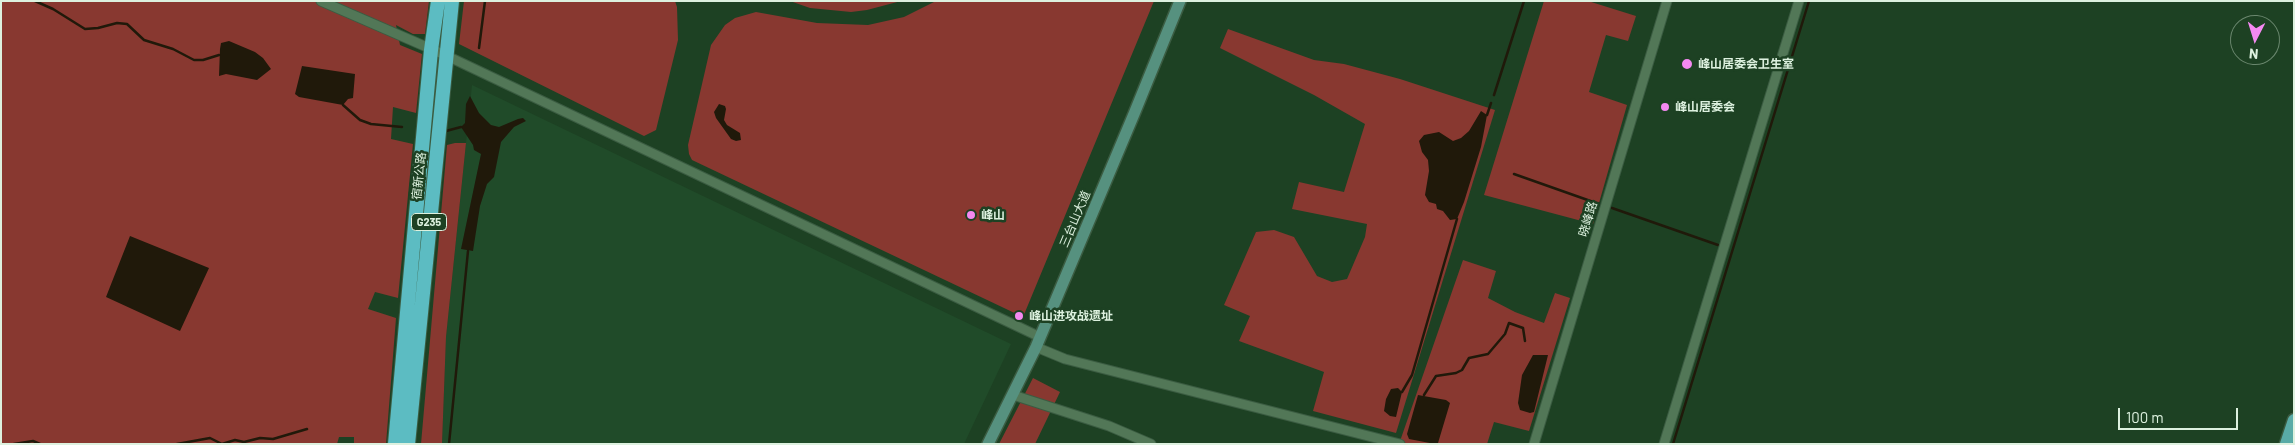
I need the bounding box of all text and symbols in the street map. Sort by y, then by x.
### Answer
north arrow [2230,15,2280,65]
text: N [2248,46,2259,63]
marker: 峰山居委会卫生室 [1680,57,1694,71]
place label: 峰山居委会卫生室 [1698,57,1794,71]
place label: 峰山居委会 [1675,100,1735,114]
marker: 峰山居委会 [1659,101,1671,113]
street label: 宿新公路 [409,151,429,201]
street label: 三台山大道 [1057,189,1093,249]
street label: 晓峰路 [1576,200,1600,238]
place label: 峰山 [981,208,1005,222]
marker: 峰山 [965,209,977,221]
road number: G235 [412,213,446,230]
place label: 峰山进攻战遗址 [1029,309,1113,323]
marker: 峰山进攻战遗址 [1013,310,1025,322]
scale bar [2120,398,2240,430]
text: 100 m [2126,408,2164,426]

